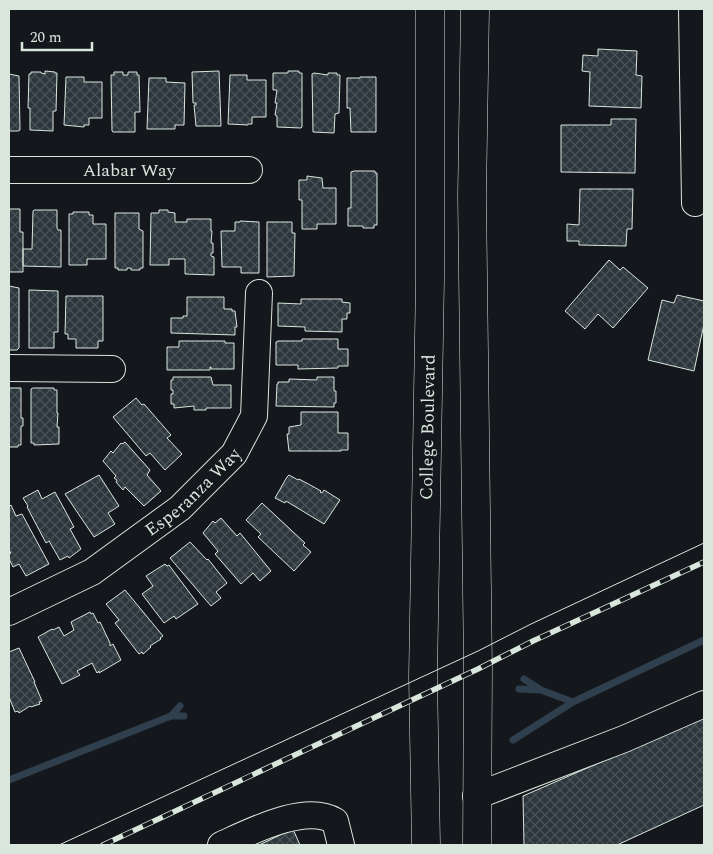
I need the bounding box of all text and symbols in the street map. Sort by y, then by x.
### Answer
scale bar [22,20,92,52]
text: 20 m [30,26,62,49]
street label: Alabar Way [83,157,177,184]
street label: College Boulevard [413,354,442,500]
street label: Esperanza Way [139,442,249,543]

